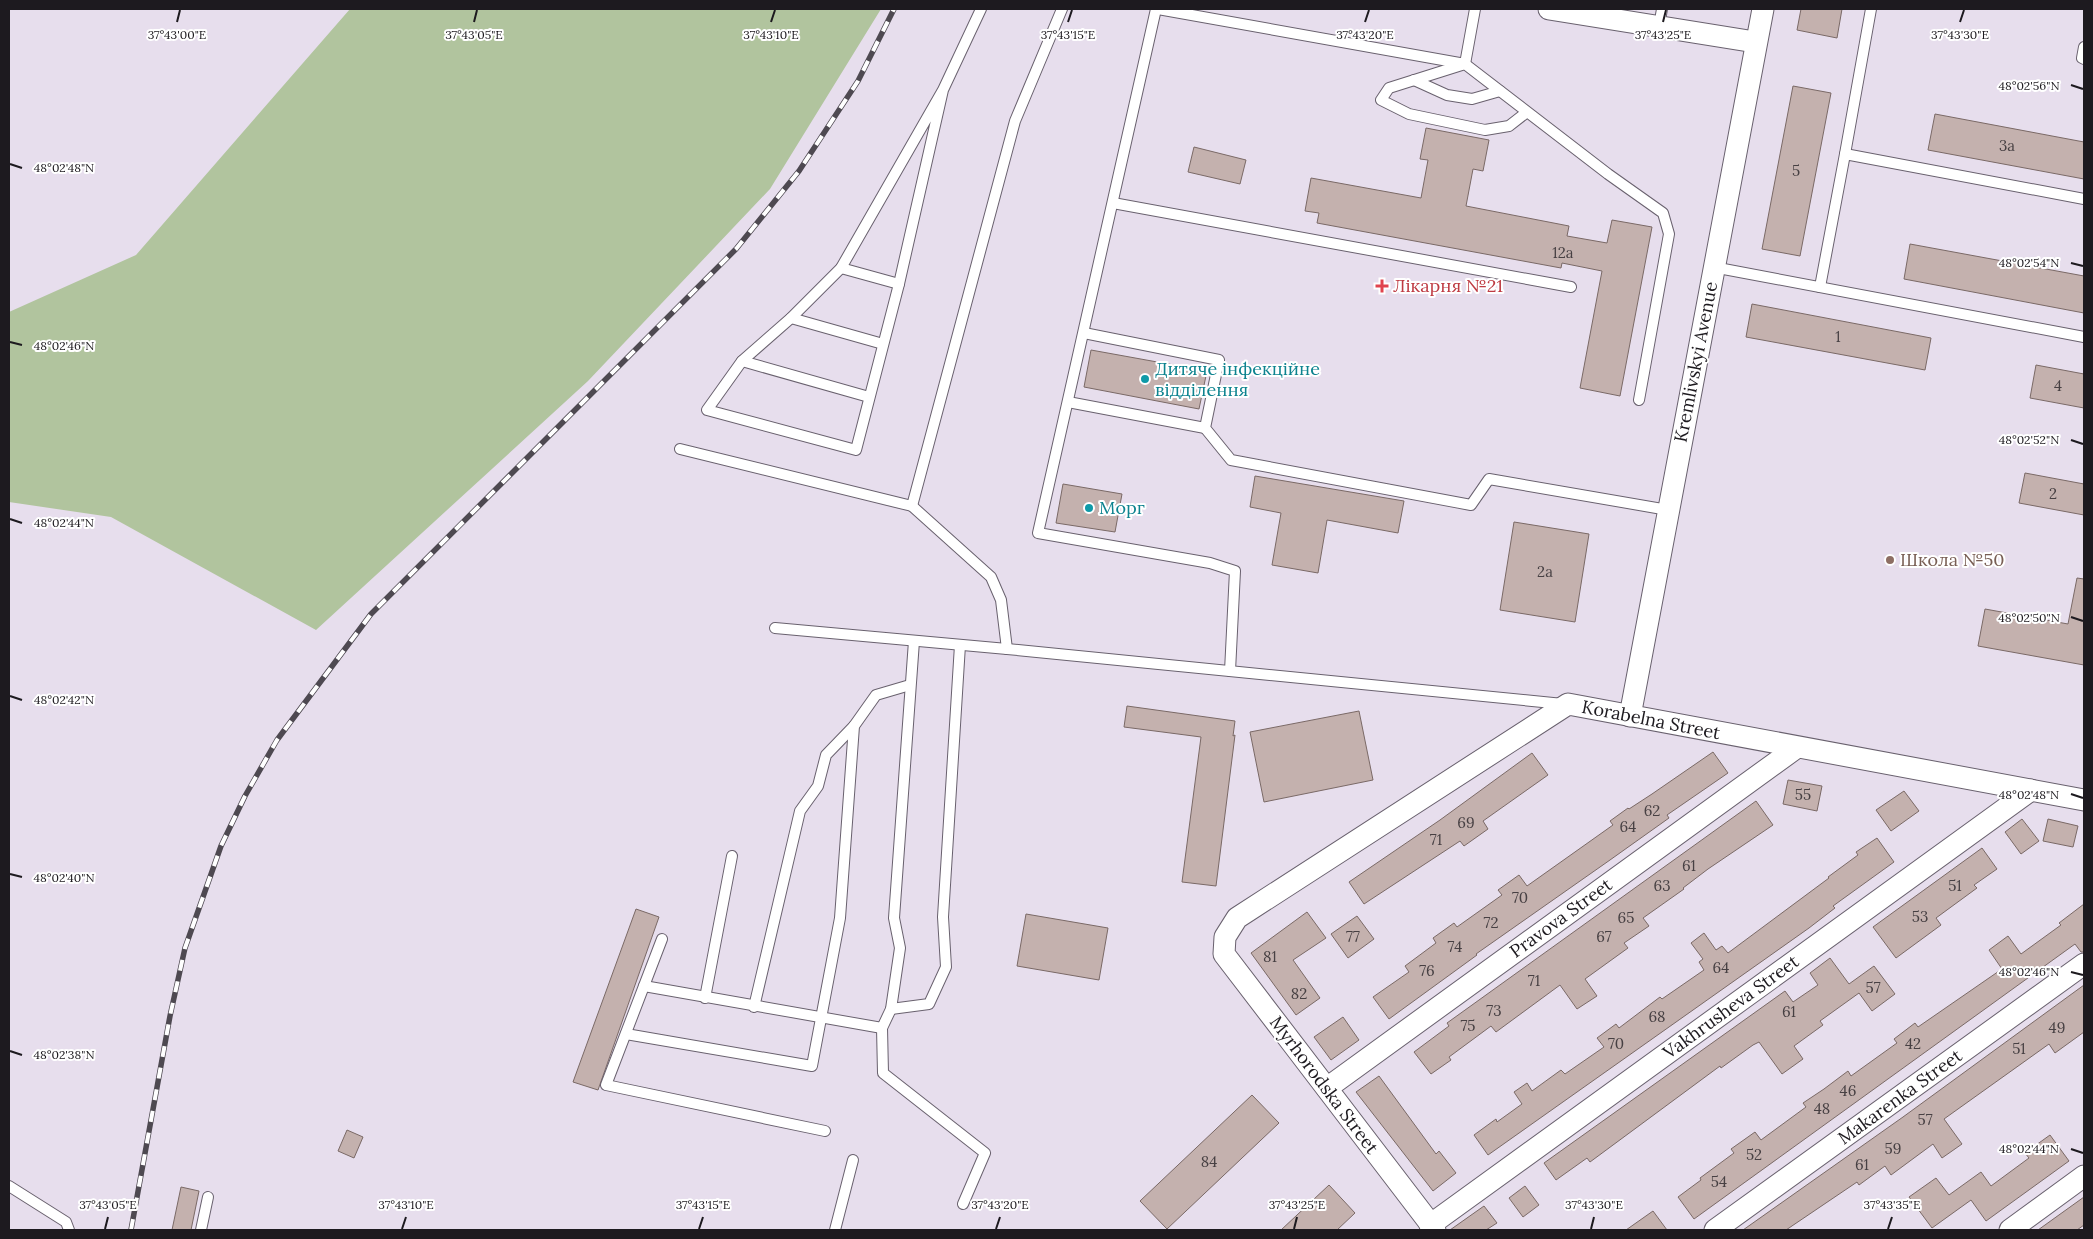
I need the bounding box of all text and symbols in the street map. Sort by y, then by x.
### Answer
text: 37°43'00"E [148,27,206,42]
text: 37°43'05"E [445,27,503,42]
text: 37°43'10"E [743,27,799,42]
text: 37°43'15"E [1041,27,1095,42]
text: 37°43'20"E [1336,27,1394,42]
text: 37°43'25"E [1635,27,1691,42]
text: 37°43'30"E [1931,27,1989,42]
text: 48°02'56"N [1998,78,2060,93]
house number: 3а [1999,136,2015,155]
text: 48°02'48"N [34,160,94,175]
house number: 5 [1792,161,1800,180]
house number: 12а [1552,243,1574,262]
text: 48°02'54"N [1999,255,2059,270]
place label: Лікарня №21 [1393,274,1503,297]
marker: Лікарня №21 [1375,279,1389,293]
street label: Kremlivskyi Avenue [1669,279,1722,444]
house number: 1 [1835,327,1841,346]
text: 48°02'46"N [34,338,94,353]
place label: Дитяче інфекційне відділення [1155,357,1320,401]
marker: Дитяче інфекційне відділення [1139,373,1151,385]
house number: 4 [2054,376,2062,395]
text: 48°02'52"N [1999,432,2059,447]
house number: 2 [2049,484,2057,503]
place label: Морг [1099,496,1145,519]
marker: Морг [1083,502,1095,514]
text: 48°02'44"N [34,515,94,530]
place label: Школа №50 [1900,548,2005,571]
marker: Школа №50 [1884,554,1896,566]
house number: 2а [1537,562,1553,581]
text: 48°02'50"N [1998,610,2060,625]
text: 48°02'42"N [34,692,94,707]
street label: Korabelna Street [1580,695,1722,744]
house number: 55 [1795,785,1811,804]
text: 48°02'48"N [1999,787,2059,802]
house number: 62 [1644,801,1660,820]
house number: 69 [1457,813,1475,832]
house number: 64 [1620,817,1636,836]
house number: 71 [1430,830,1442,849]
house number: 61 [1682,856,1696,875]
text: 48°02'40"N [33,870,95,885]
street label: Pravova Street [1505,873,1616,962]
house number: 63 [1653,876,1671,895]
house number: 51 [1948,876,1962,895]
house number: 70 [1512,888,1528,907]
house number: 53 [1912,907,1928,926]
house number: 65 [1618,908,1634,927]
house number: 72 [1484,913,1498,932]
house number: 77 [1346,927,1360,946]
house number: 67 [1596,927,1612,946]
house number: 74 [1448,937,1462,956]
house number: 81 [1263,947,1277,966]
street label: Vakhrusheva Street [1657,950,1803,1064]
house number: 64 [1713,958,1729,977]
house number: 76 [1419,961,1435,980]
text: 48°02'46"N [1999,964,2059,979]
house number: 71 [1528,971,1540,990]
house number: 57 [1865,978,1881,997]
house number: 82 [1291,984,1307,1003]
house number: 73 [1486,1001,1502,1020]
house number: 61 [1782,1002,1796,1021]
house number: 68 [1648,1007,1666,1026]
street label: Myrhorodska Street [1265,1011,1384,1158]
house number: 75 [1460,1016,1476,1035]
house number: 49 [2049,1018,2065,1037]
house number: 70 [1608,1034,1624,1053]
house number: 42 [1905,1034,1921,1053]
house number: 51 [2012,1039,2026,1058]
street label: Makarenka Street [1833,1044,1966,1149]
text: 48°02'38"N [33,1047,95,1062]
house number: 46 [1840,1081,1856,1100]
house number: 48 [1814,1099,1830,1118]
house number: 57 [1917,1110,1933,1129]
house number: 59 [1885,1139,1901,1158]
text: 48°02'44"N [1999,1141,2059,1156]
house number: 52 [1746,1145,1762,1164]
house number: 84 [1201,1152,1217,1171]
house number: 61 [1855,1155,1869,1174]
house number: 54 [1711,1172,1727,1191]
text: 37°43'05"E [79,1197,137,1212]
text: 37°43'10"E [378,1197,434,1212]
text: 37°43'15"E [676,1197,730,1212]
text: 37°43'20"E [971,1197,1029,1212]
text: 37°43'25"E [1269,1197,1325,1212]
text: 37°43'30"E [1565,1197,1623,1212]
text: 37°43'35"E [1864,1197,1920,1212]

